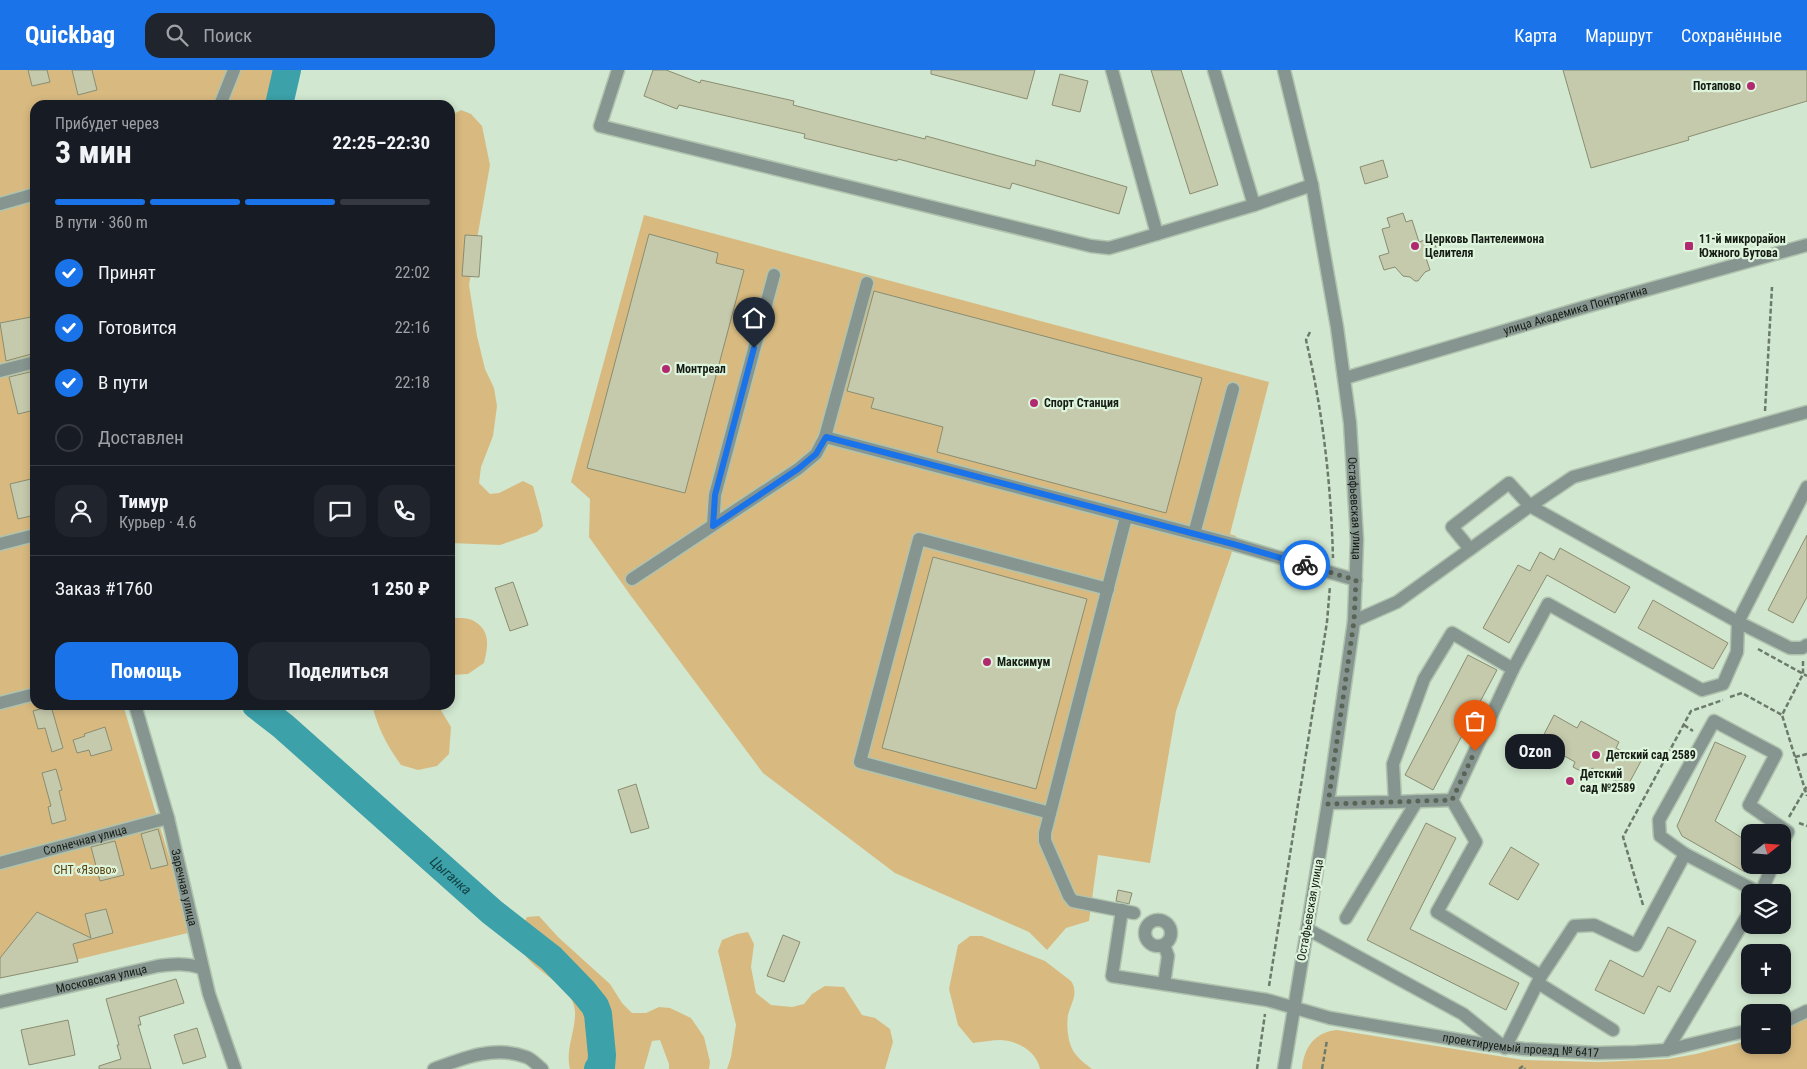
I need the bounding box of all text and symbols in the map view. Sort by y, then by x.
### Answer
search box [145,13,495,58]
text: Quickbag [25,21,115,49]
icon: search [163,21,191,49]
text: Поиск [203,24,252,47]
text: Карта [1514,25,1557,46]
text: Маршрут [1585,25,1653,46]
text: Сохранённые [1681,25,1782,46]
place label: Потапово [1693,79,1741,93]
marker: Потапово [1745,80,1757,92]
text: Прибудет через [55,114,159,133]
text: 22:25–22:30 [332,131,430,154]
text: 3 мин [55,133,132,171]
text: В пути · 360 m [55,213,148,232]
place label: Церковь Пантелеимона Целителя [1425,232,1544,260]
place label: 11-й микрорайон Южного Бутова [1699,232,1786,260]
marker: Церковь Пантелеимона Целителя [1409,240,1421,252]
marker: 11-й микрорайон Южного Бутова [1683,240,1695,252]
icon: check [55,259,83,287]
text: Принят [98,261,156,284]
text: 22:02 [395,263,430,282]
street label: улица Академика Понтрягина [1502,283,1649,338]
pin [733,297,775,348]
icon: home [740,304,768,332]
icon: check [55,314,83,342]
text: Готовится [98,316,177,339]
text: 22:16 [395,318,430,337]
place label: Монтреал [676,362,726,376]
marker: Монтреал [660,363,672,375]
icon: check [55,369,83,397]
text: В пути [98,371,148,394]
text: 22:18 [395,373,430,392]
place label: Спорт Станция [1044,396,1119,410]
marker: Спорт Станция [1028,397,1040,409]
text: Доставлен [98,426,184,449]
street label: Остафьевская улица [1345,457,1364,560]
button: person [55,485,107,537]
button: chat [314,485,366,537]
button: phone [378,485,430,537]
text: Тимур [119,490,168,513]
text: Курьер · 4.6 [119,513,197,532]
courier [1280,540,1330,590]
icon: bike [1291,551,1319,579]
text: Заказ #1760 [55,577,153,600]
text: 1 250 ₽ [371,577,430,600]
button: Помощь [55,642,238,700]
button: Поделиться [248,642,430,700]
place label: Максимум [997,655,1051,669]
marker: Максимум [981,656,993,668]
pin [1454,700,1496,751]
icon: bag [1461,707,1489,735]
callout: Ozon [1505,734,1565,768]
text: Ozon [1519,742,1551,761]
place label: Детский сад 2589 [1606,748,1696,762]
marker: Детский сад 2589 [1590,749,1602,761]
place label: Детский сад №2589 [1580,767,1635,795]
marker: Детский сад №2589 [1564,775,1576,787]
street label: Солнечная улица [42,822,129,858]
north arrow [1741,824,1791,874]
map controls [1741,824,1791,1054]
street label: Заречная улица [168,847,200,928]
water label: Цыганка [427,853,475,898]
street label: Остафьевская улица [1294,858,1326,962]
park label: СНТ «Язово» [53,863,117,877]
button: layers [1741,884,1791,934]
button: + [1741,944,1791,994]
street label: Московская улица [54,962,149,996]
button: − [1741,1004,1791,1054]
street label: проектируемый проезд № 6417 [1441,1030,1599,1060]

